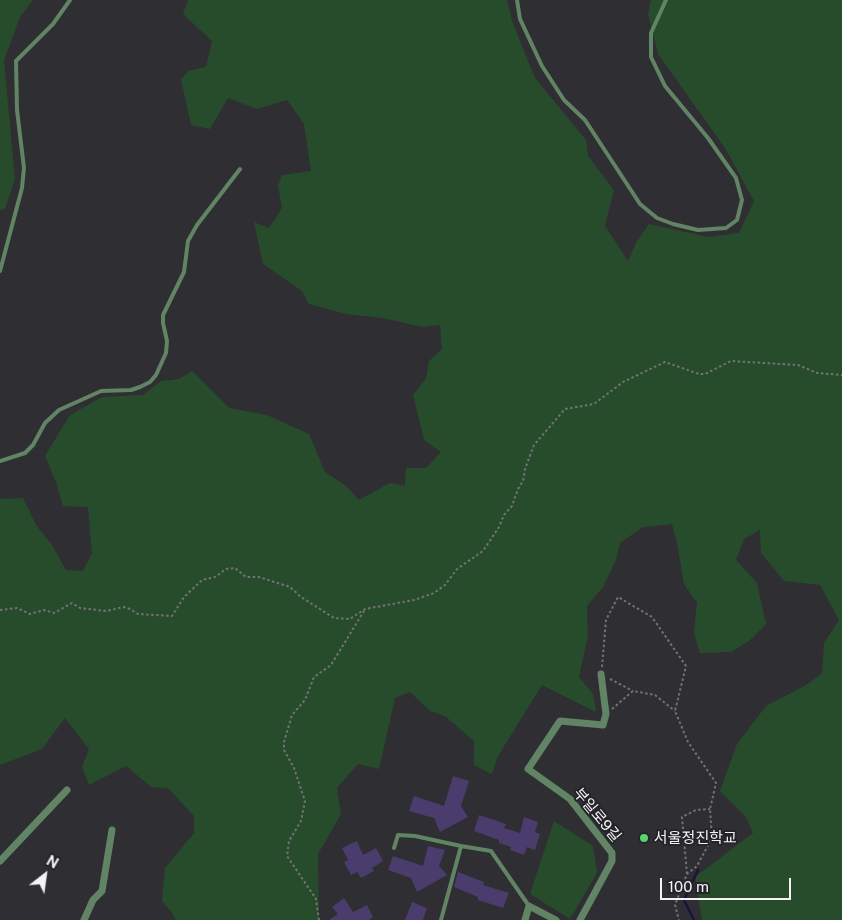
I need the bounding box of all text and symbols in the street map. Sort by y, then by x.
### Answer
street label: 부일로9길 [569,784,625,846]
place label: 서울정진학교 [654,829,737,847]
marker: 서울정진학교 [638,832,650,844]
north arrow [20,850,70,900]
text: N [44,852,61,872]
scale bar [662,868,793,900]
text: 100 m [668,878,709,895]

